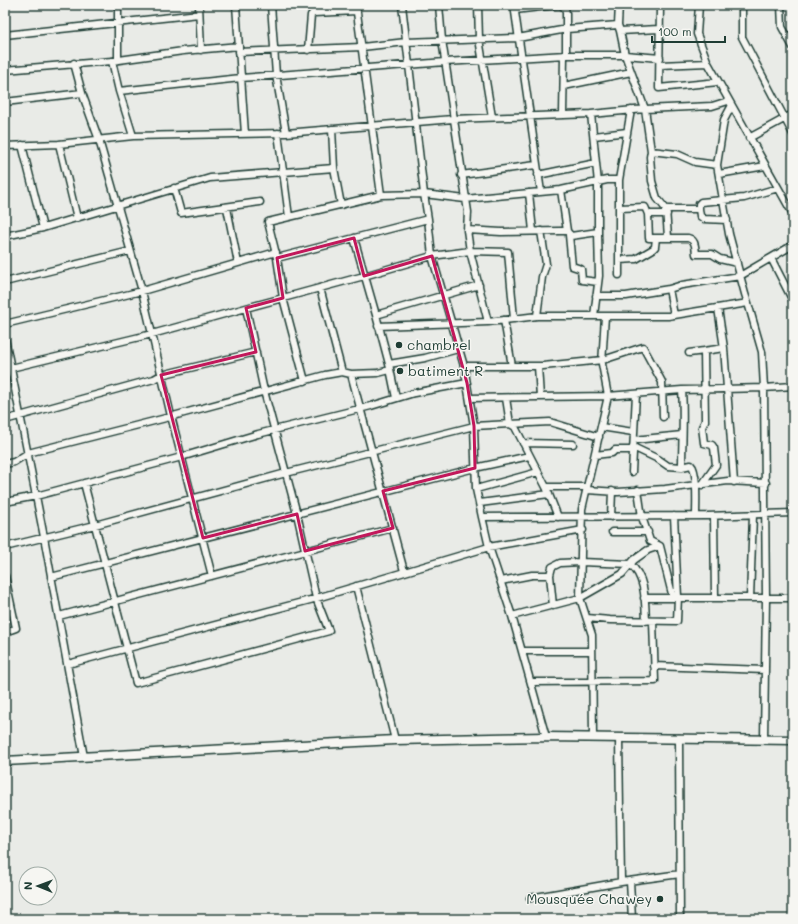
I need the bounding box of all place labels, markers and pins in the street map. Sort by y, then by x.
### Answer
place label: chambrel [407,335,471,354]
marker: chambrel [394,340,404,350]
place label: batiment R [408,361,483,380]
marker: batiment R [395,366,405,376]
place label: Mousquée Chawey [526,889,652,908]
marker: Mousquée Chawey [655,894,665,904]

